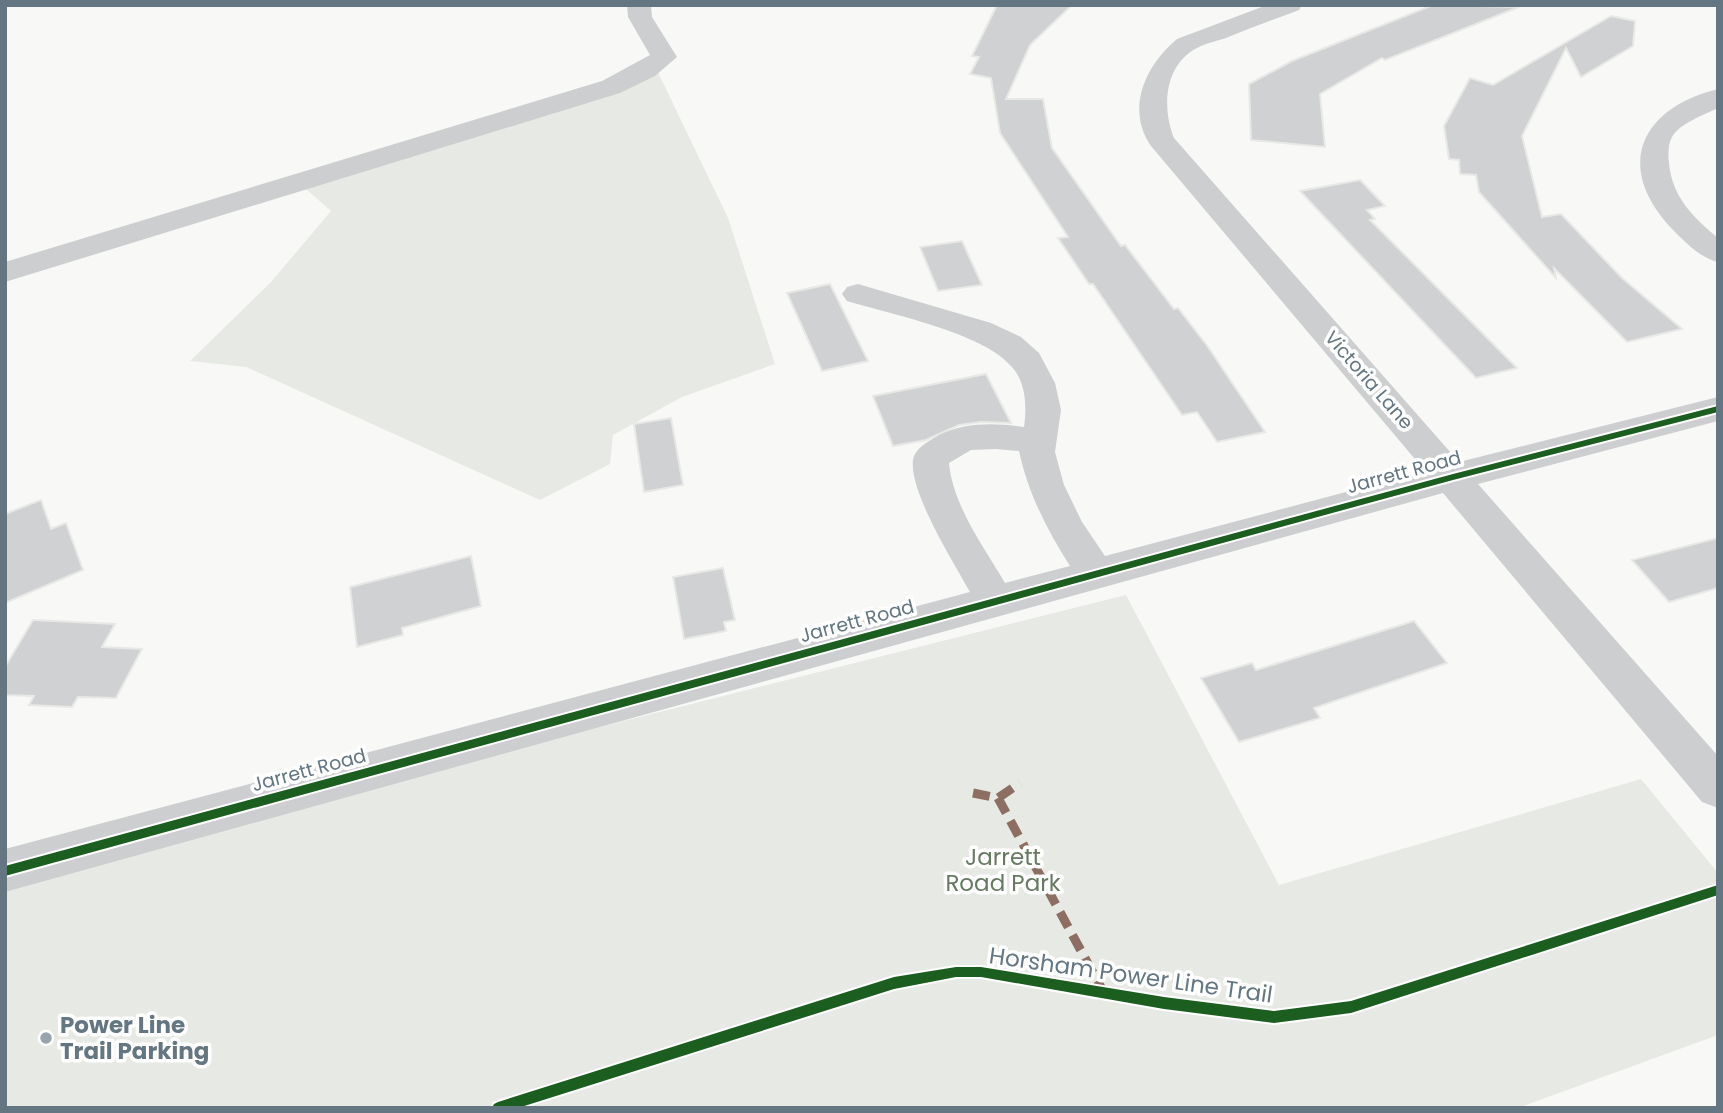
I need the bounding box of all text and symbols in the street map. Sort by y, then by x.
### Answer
street label: Victoria Lane [1319,325,1419,435]
street label: Jarrett Road [1344,444,1464,500]
street label: Jarrett Road [797,593,917,649]
street label: Jarrett Road [249,742,369,798]
park label: Jarrett Road Park [945,841,1061,899]
street label: Horsham Power Line Trail [987,939,1275,1011]
place label: Power Line Trail Parking [60,1009,209,1067]
marker: Power Line Trail Parking [38,1030,54,1046]

